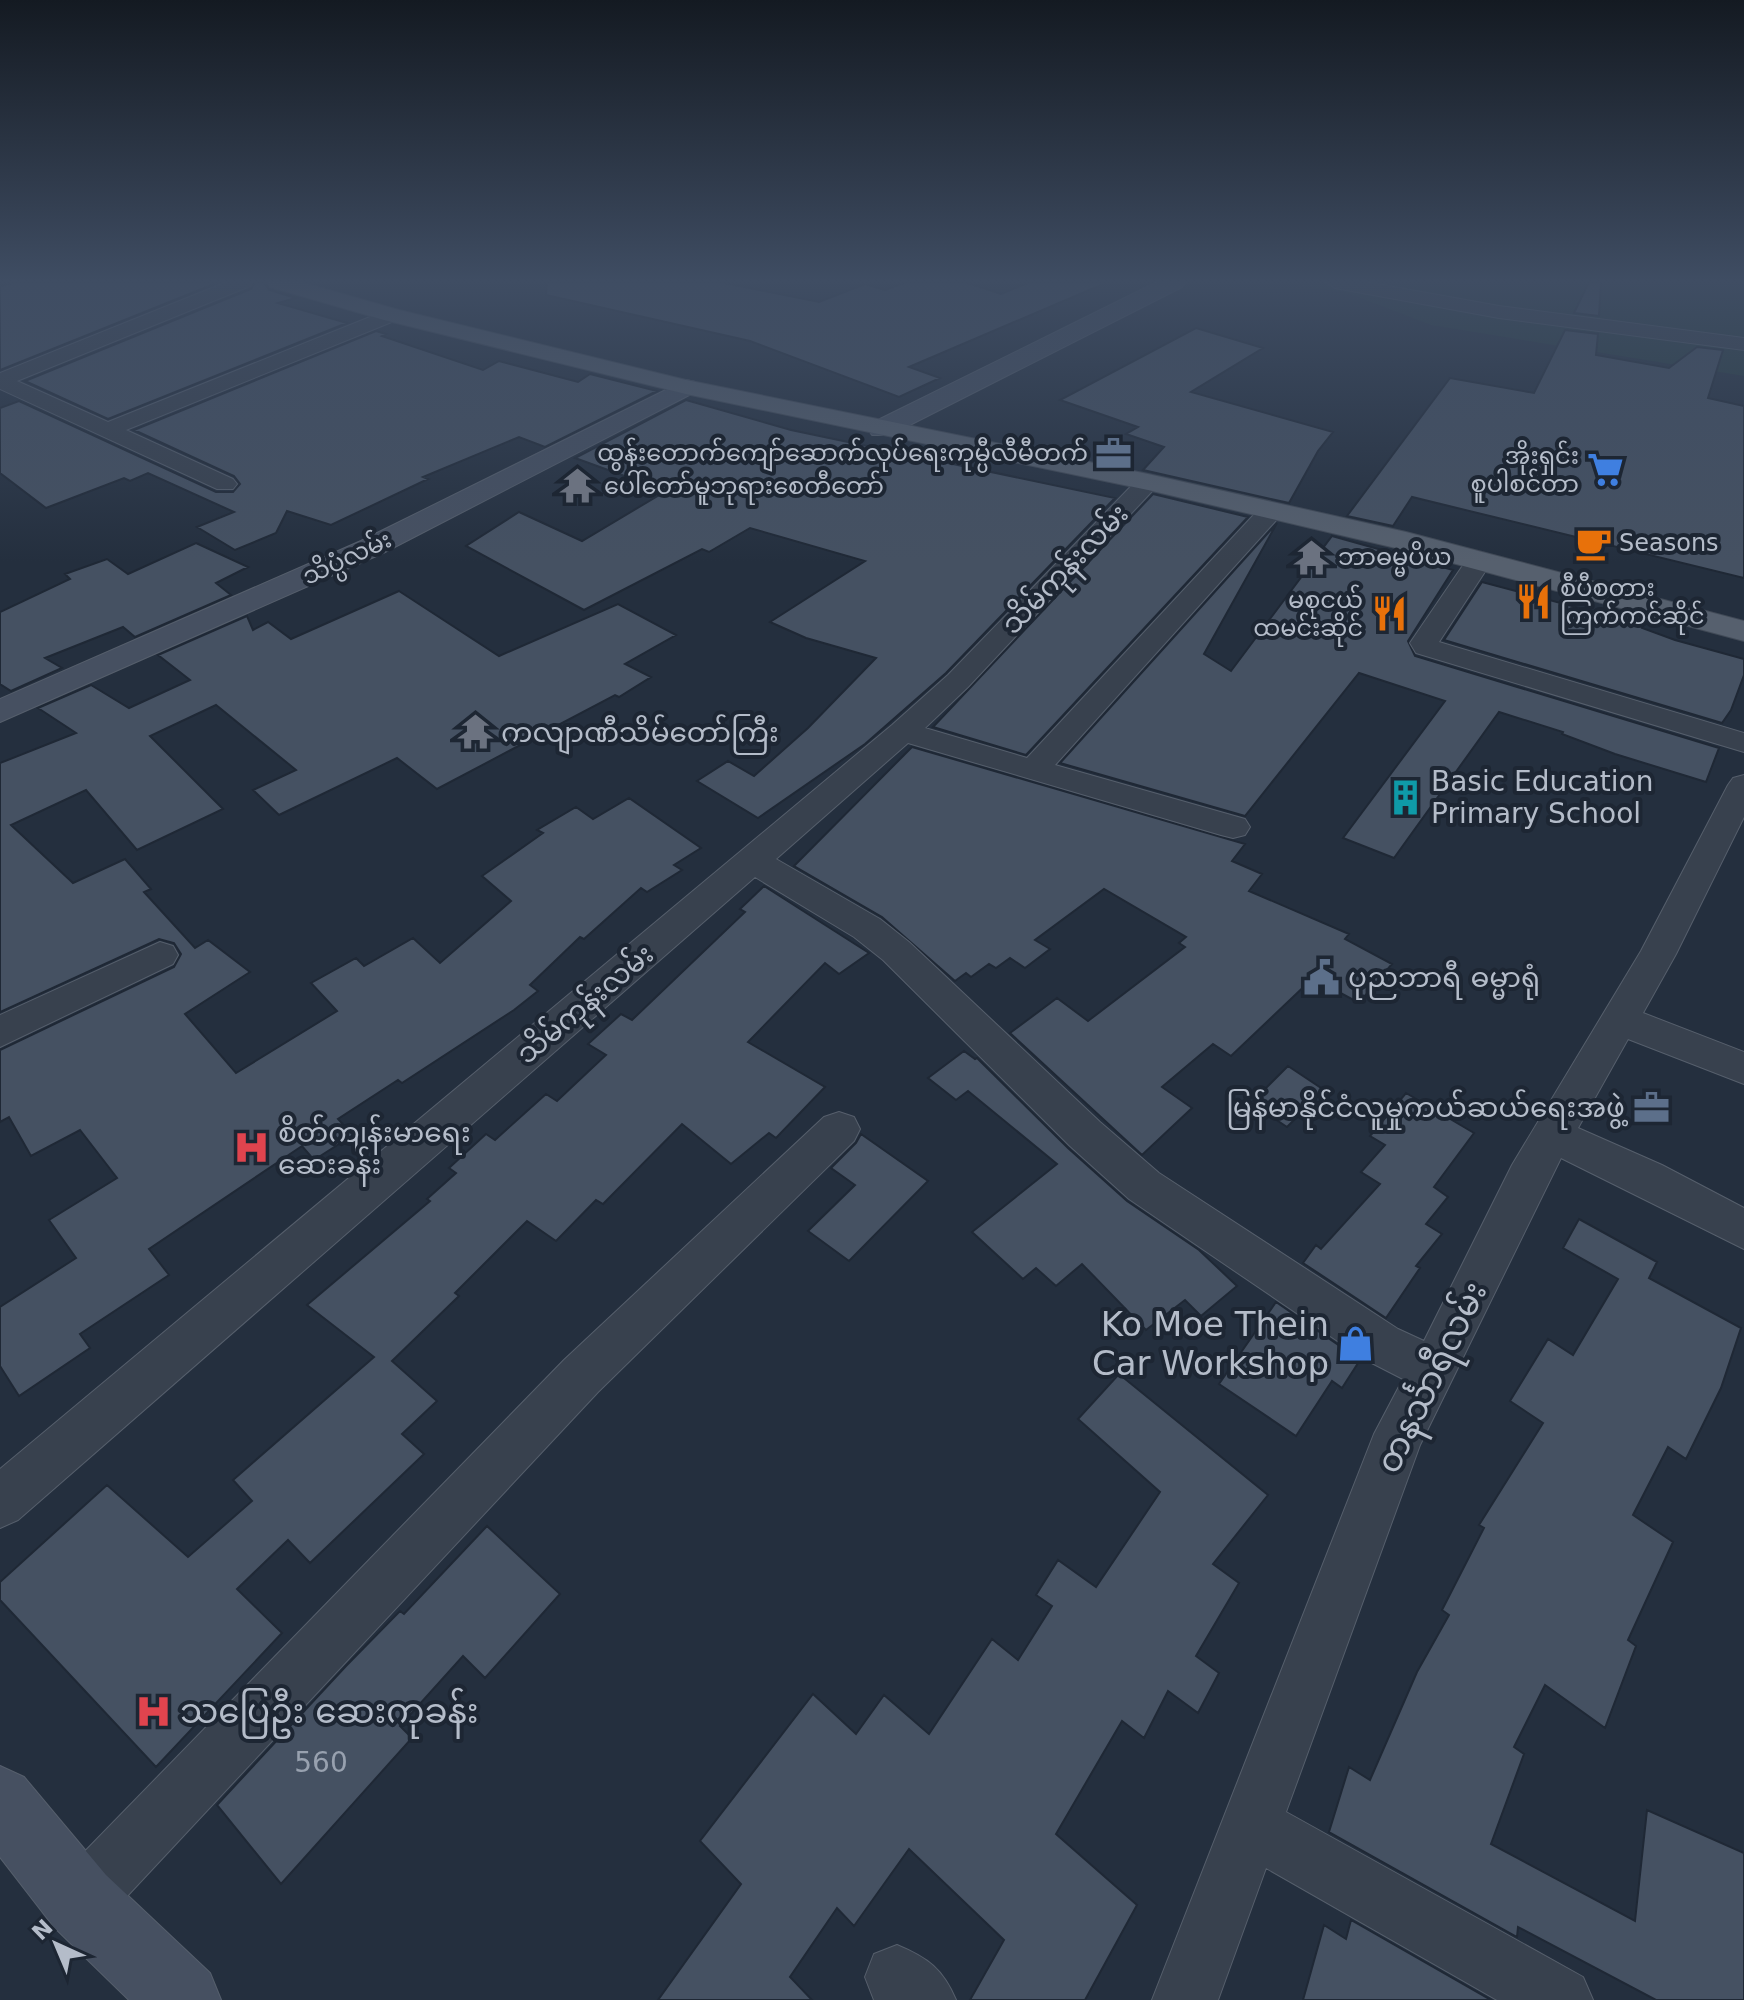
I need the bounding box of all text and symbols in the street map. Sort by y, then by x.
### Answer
office icon: ထွန်းတောက်ကျော်ဆောက်လုပ်ရေးကုမ္ပီလီမီတက် [1095,434,1133,472]
place label: ထွန်းတောက်ကျော်ဆောက်လုပ်ရေးကုမ္ပီလီမီတက် [597,437,1088,473]
place label: အိုးရှင်း စူပါစင်တာ [1471,440,1579,503]
supermarket icon: အိုးရှင်း စူပါစင်တာ [1586,451,1624,489]
temple icon: ပေါ်တော်မူဘုရားစေတီတော် [559,467,597,505]
place label: ပေါ်တော်မူဘုရားစေတီတော် [604,470,884,505]
street label: သိမ်ကုန်းလမ်း [993,496,1139,645]
street label: သိပ္ပံလမ်း [297,523,398,596]
cafe icon: Seasons [1574,524,1612,562]
place label: Seasons [1619,529,1719,557]
temple icon: ဘာဓမ္မပိယ [1293,538,1331,576]
place label: ဘာဓမ္မပိယ [1338,541,1452,577]
place label: စီပီစတား ကြက်ကင်ဆိုင် [1560,572,1705,635]
restaurant icon: စီပီစတား ကြက်ကင်ဆိုင် [1515,583,1553,621]
place label: မစုငယ် ထမင်းဆိုင် [1253,584,1363,647]
restaurant icon: မစုငယ် ထမင်းဆိုင် [1370,595,1408,633]
temple icon: ကလျာဏီသိမ်တော်ကြီး [456,713,494,751]
place label: ကလျာဏီသိမ်တော်ကြီး [501,714,779,755]
place label: Basic Education Primary School [1431,765,1653,830]
building icon: Basic Education Primary School [1386,778,1424,816]
street label: သိမ်ကုန်းလမ်း [509,936,664,1075]
public building icon: ပုညဘာရီ ဓမ္မာရုံ [1303,958,1341,996]
place label: ပုညဘာရီ ဓမ္မာရုံ [1348,960,1540,1000]
office icon: မြန်မာနိုင်ငံလူမှုကယ်ဆယ်ရေးအဖွဲ့ [1632,1088,1670,1126]
place label: မြန်မာနိုင်ငံလူမှုကယ်ဆယ်ရေးအဖွဲ့ [1226,1089,1629,1130]
place label: စိတ်ကျန်းမာရေး ဆေးခန်း [278,1114,471,1187]
hospital icon: စိတ်ကျန်းမာရေး ဆေးခန်း [233,1129,271,1167]
street label: တနင်္သာရီလမ်း [1364,1273,1502,1483]
place label: Ko Moe Thein Car Workshop [1092,1304,1329,1383]
shop icon: Ko Moe Thein Car Workshop [1336,1325,1374,1363]
place label: သပြေဦး ဆေးကုခန်း [180,1687,479,1739]
hospital icon: သပြေဦး ဆေးကုခန်း [135,1692,173,1730]
house number: 560 [294,1746,348,1779]
north arrow [16,1904,96,1984]
text: N [27,1915,58,1945]

